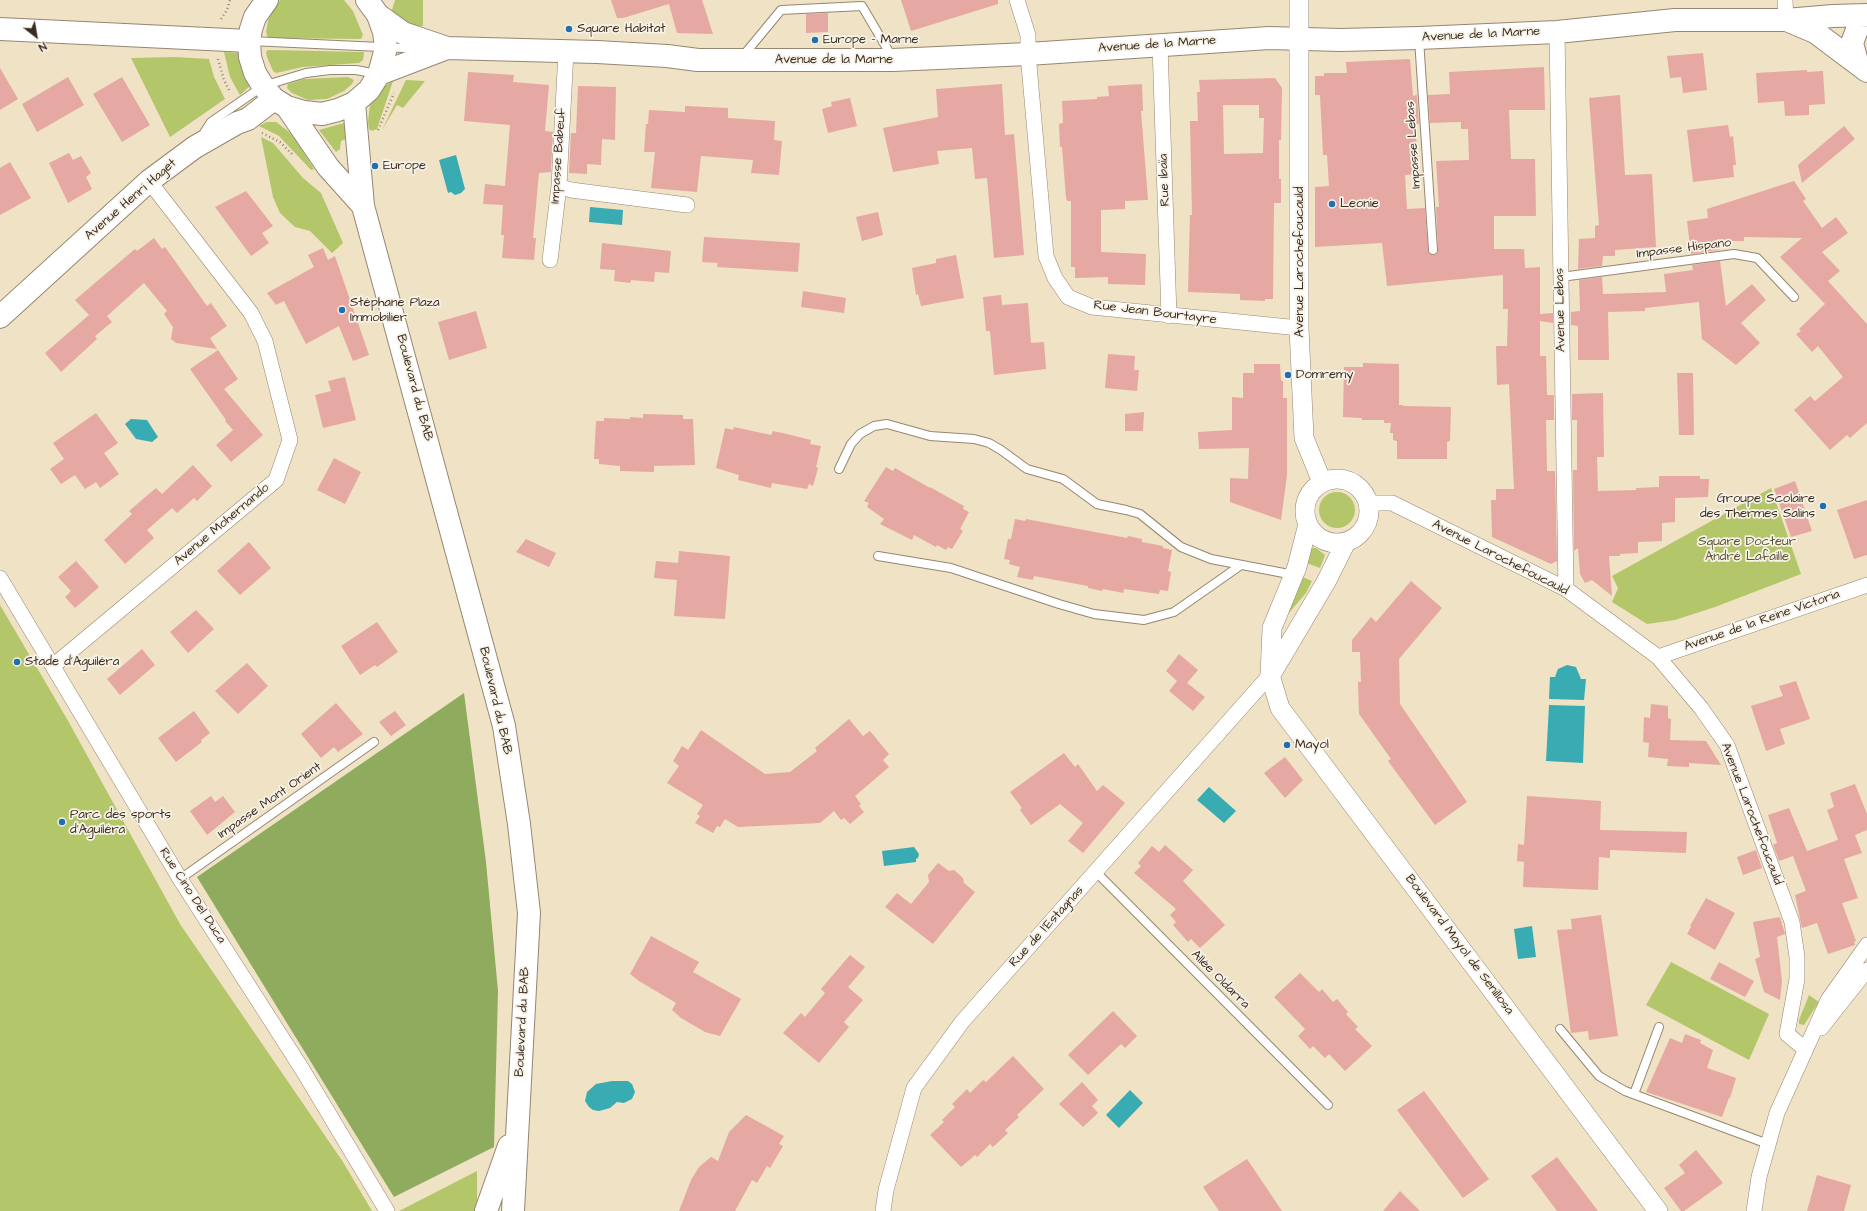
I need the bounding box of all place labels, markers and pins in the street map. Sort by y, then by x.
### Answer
place label: Square Habitat [577,21,666,37]
marker: Square Habitat [564,24,574,34]
place label: Europe - Marne [823,32,919,48]
marker: Europe - Marne [810,35,820,45]
place label: Europe [383,158,426,174]
marker: Europe [370,161,380,171]
place label: Leonie [1340,196,1379,212]
marker: Leonie [1327,199,1337,209]
place label: Stéphane Plaza Immobilier [350,295,440,326]
marker: Stéphane Plaza Immobilier [337,305,347,315]
place label: Domremy [1296,367,1353,383]
marker: Domremy [1283,370,1293,380]
place label: Groupe Scolaire des Thermes Salins [1700,491,1815,522]
marker: Groupe Scolaire des Thermes Salins [1818,501,1828,511]
place label: Stade d'Aguiléra [25,654,119,670]
marker: Stade d'Aguiléra [12,657,22,667]
place label: Mayol [1295,737,1329,753]
marker: Mayol [1282,740,1292,750]
place label: Parc des sports d'Aguiléra [70,807,171,838]
marker: Parc des sports d'Aguiléra [57,817,67,827]

